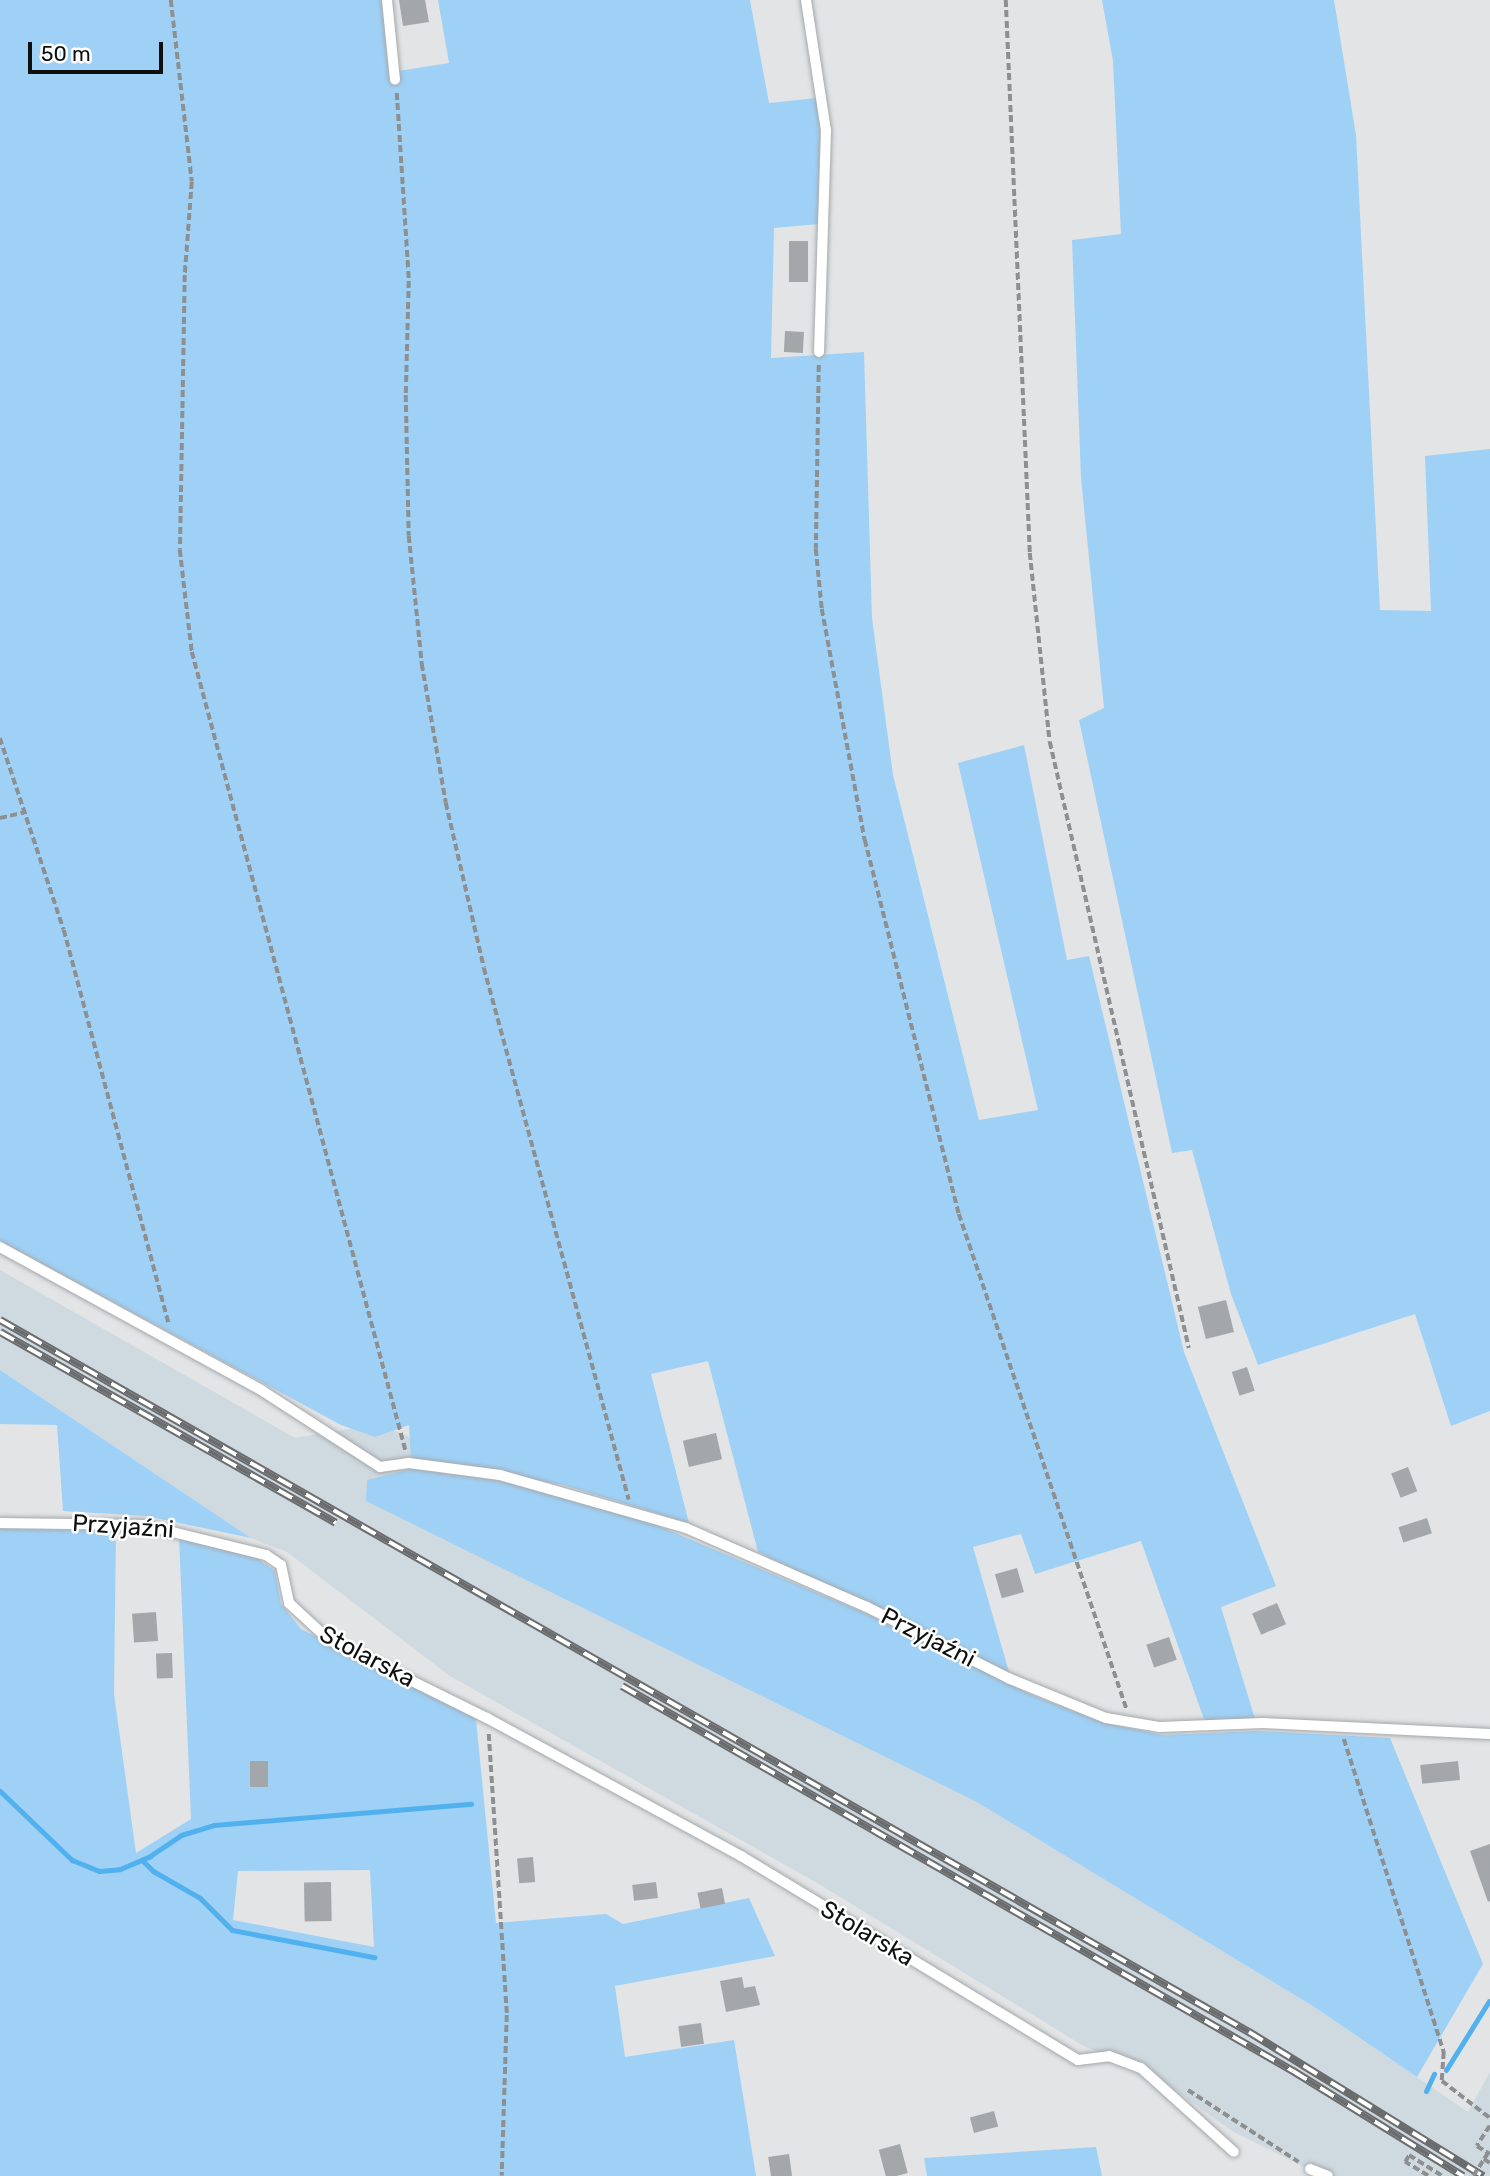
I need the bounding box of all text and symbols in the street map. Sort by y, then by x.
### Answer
scale bar [32,28,166,72]
text: 50 m [41,41,91,66]
street label: Przyjaźni [71,1509,175,1545]
street label: Przyjaźni [876,1602,980,1674]
street label: Stolarska [314,1620,420,1694]
street label: Stolarska [815,1895,919,1973]

